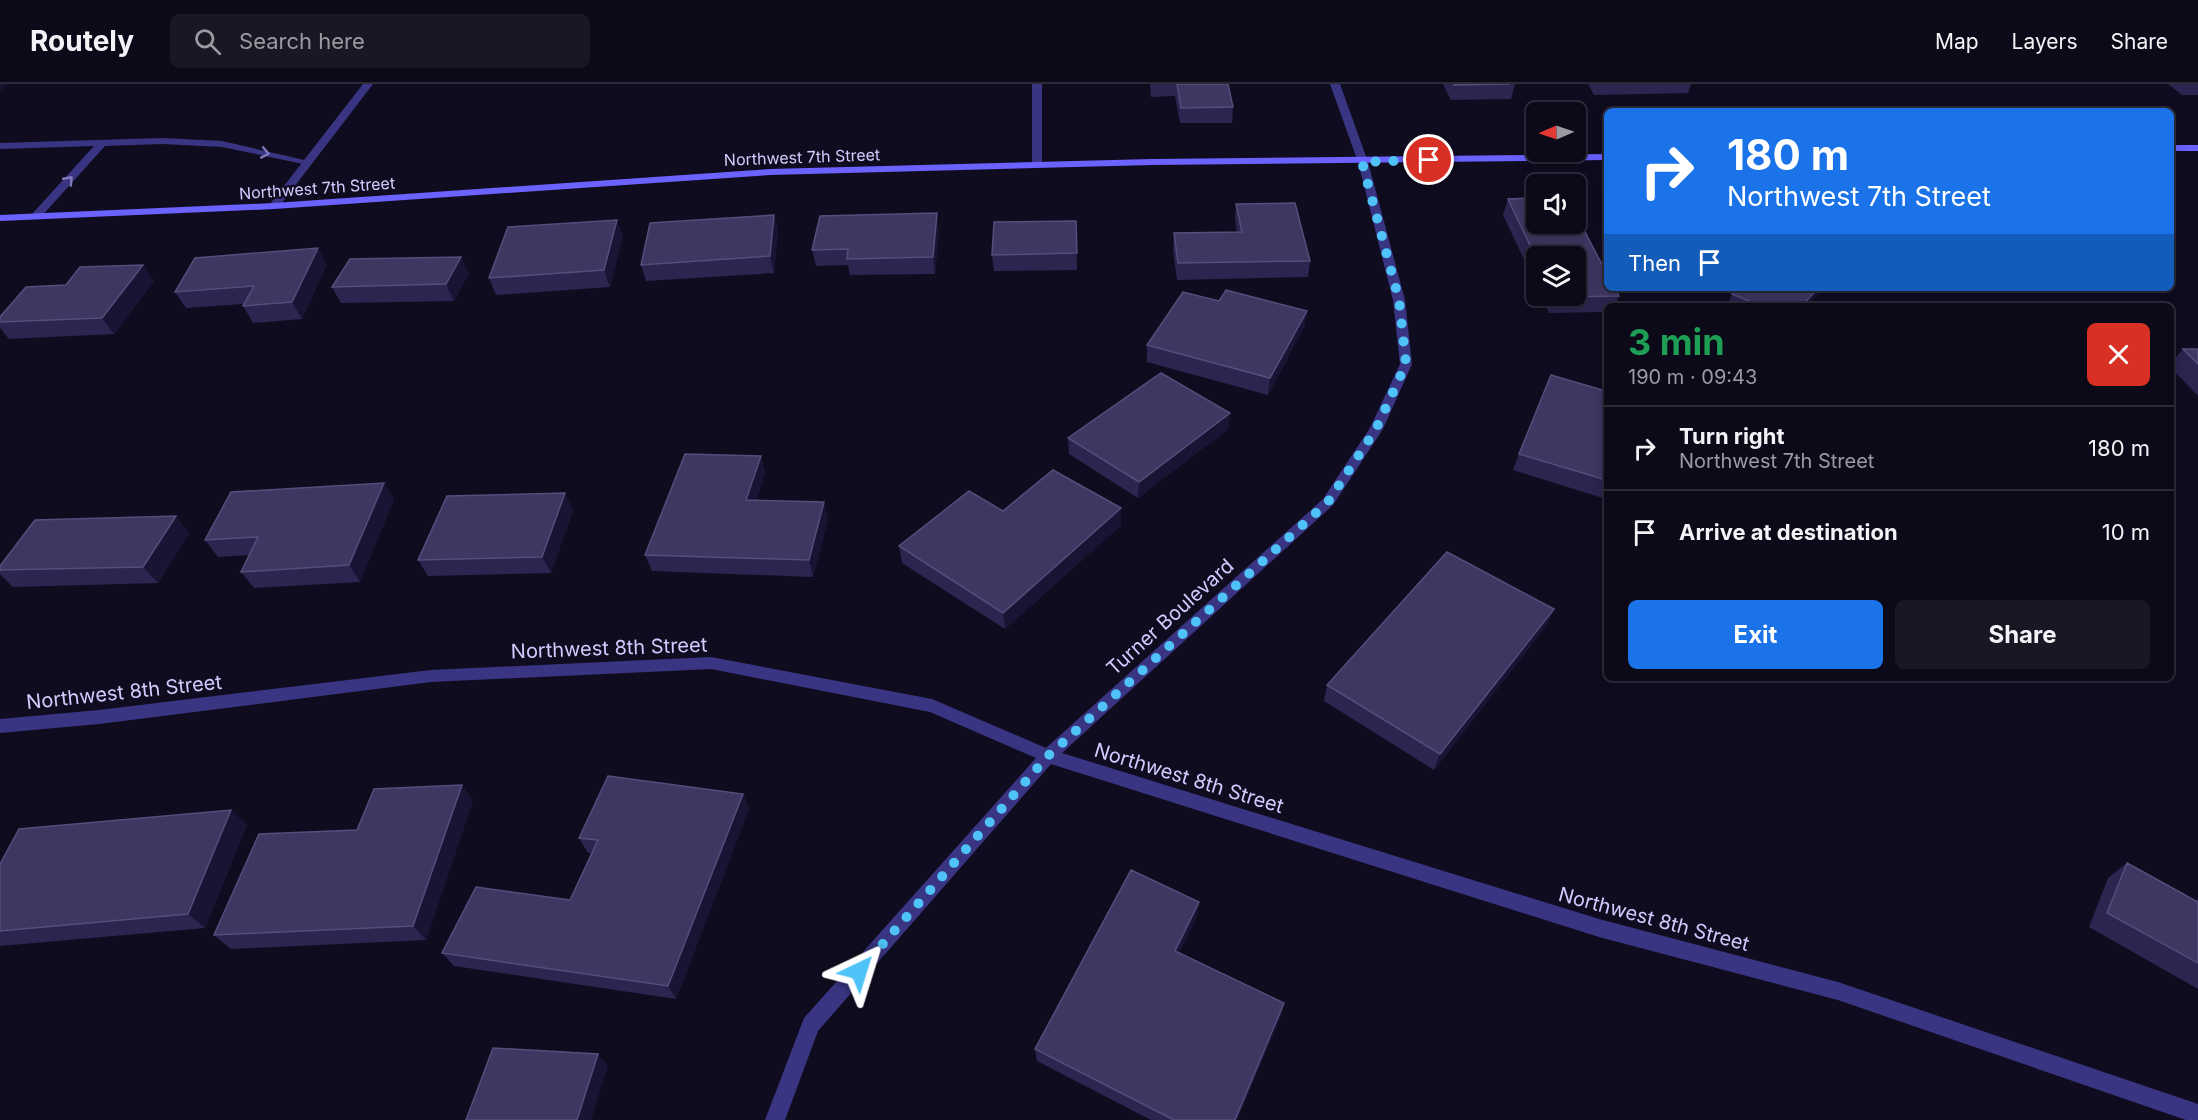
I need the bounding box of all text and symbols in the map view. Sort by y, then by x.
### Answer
search box [170,14,590,68]
text: Routely [30,24,134,58]
icon: search [191,25,224,58]
text: Search here [239,28,365,54]
text: Map [1935,29,1979,54]
text: Layers [2012,29,2078,54]
text: Share [2111,29,2168,54]
north arrow [1526,102,1586,162]
map controls [1526,102,1586,306]
text: 180 m [1727,129,1849,180]
icon: right [1628,132,1706,210]
pin [1403,134,1454,185]
icon: arrive [1412,143,1445,176]
street label: Northwest 7th Street [724,144,880,170]
one-way arrow [260,146,270,159]
street label: Northwest 7th Street [238,173,396,203]
button: sound [1526,174,1586,234]
one-way arrow [62,176,73,187]
text: Northwest 7th Street [1727,180,1991,213]
button: layers [1526,246,1586,306]
icon: arrive [1693,246,1726,279]
text: Then [1628,250,1681,276]
text: 3 min [1628,320,1725,364]
button: close [2087,323,2150,386]
text: 190 m · 09:43 [1628,365,1757,389]
text: Turn right [1679,423,1785,449]
icon: right [1628,432,1661,465]
text: 180 m [2088,435,2150,461]
text: Northwest 7th Street [1679,449,1874,473]
icon: arrive [1628,516,1661,549]
text: Arrive at destination [1679,519,1898,545]
text: 10 m [2102,519,2150,545]
street label: Turner Boulevard [1102,554,1238,680]
button: Exit [1628,600,1883,669]
button: Share [1895,600,2150,669]
street label: Northwest 8th Street [510,633,708,663]
street label: Northwest 8th Street [25,670,223,714]
street label: Northwest 8th Street [1092,738,1287,818]
street label: Northwest 8th Street [1556,882,1752,956]
position arrow [827,939,891,1003]

